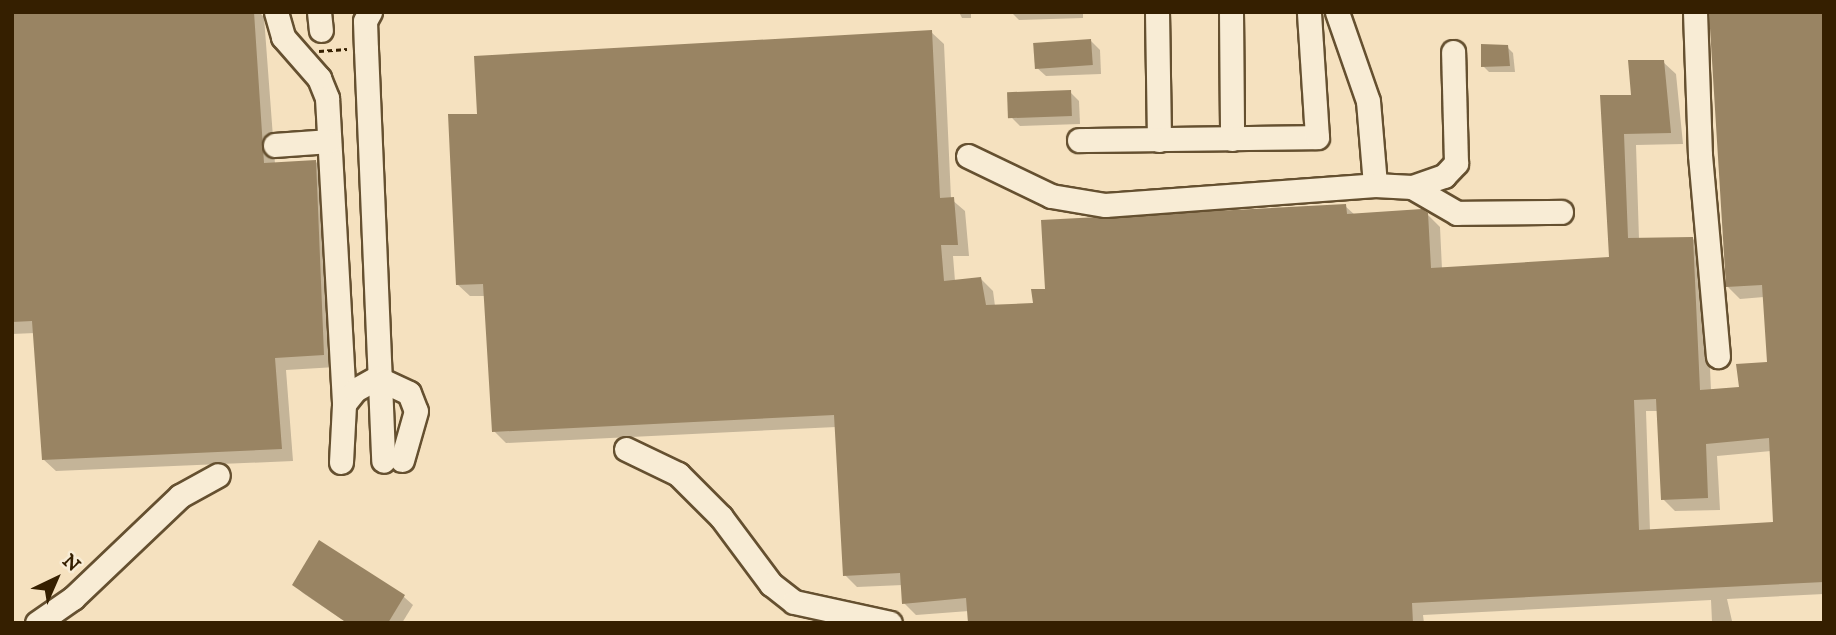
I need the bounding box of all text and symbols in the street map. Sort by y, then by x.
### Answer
north arrow [21,544,91,614]
text: N [57,550,85,577]

